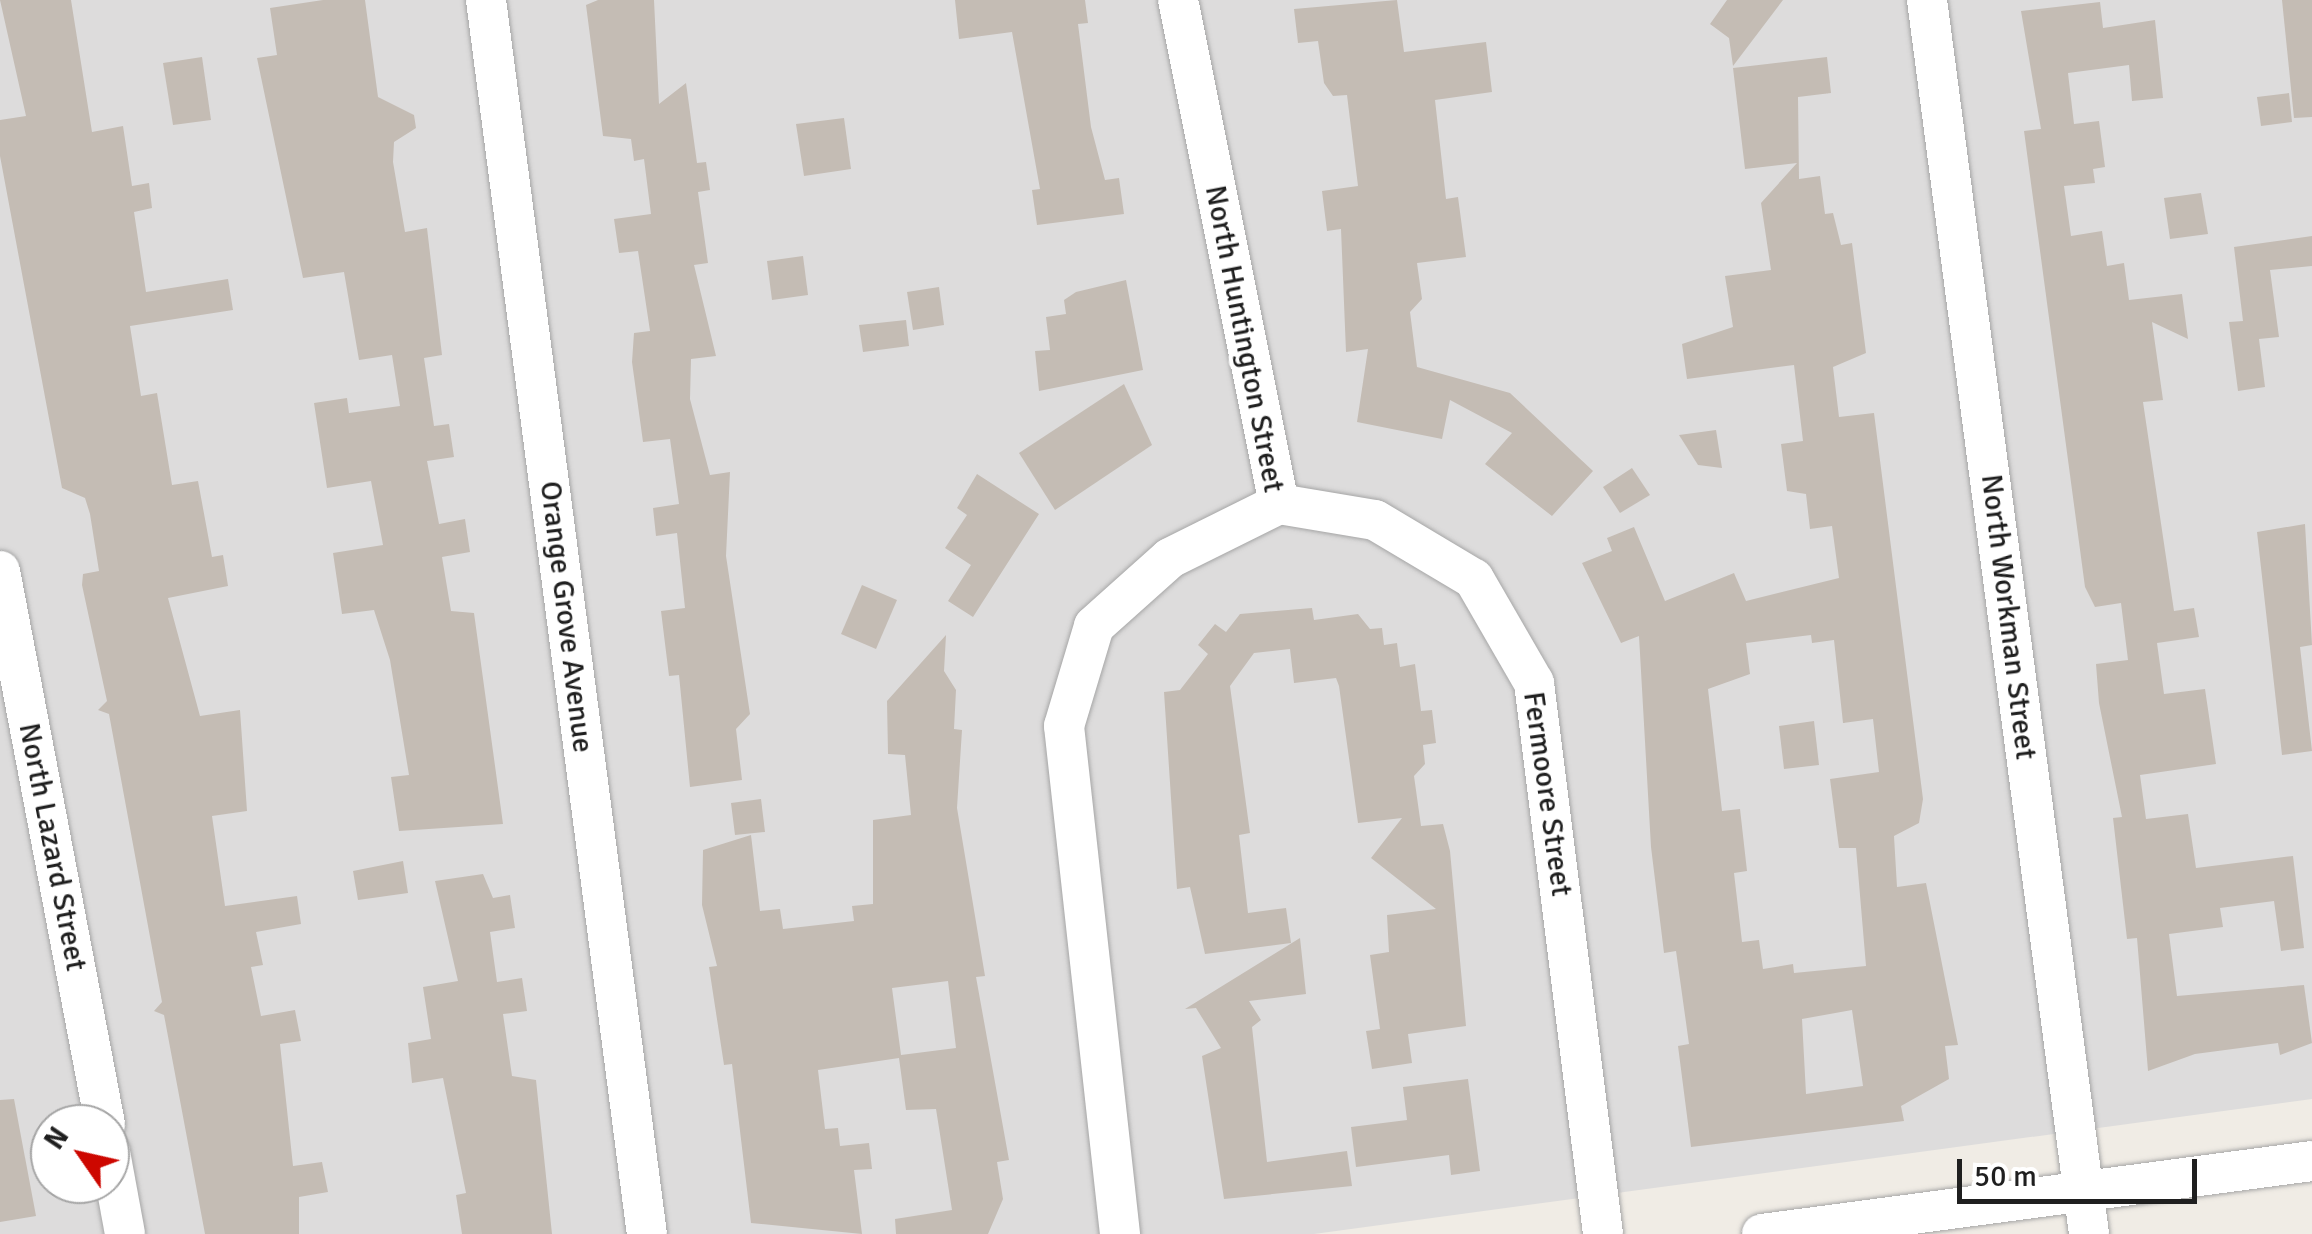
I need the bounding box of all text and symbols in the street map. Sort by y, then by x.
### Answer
street label: North Huntington Street [1197,182,1291,496]
street label: North Workman Street [1973,472,2043,762]
street label: Orange Grove Avenue [531,479,601,755]
street label: Fermoore Street [1515,689,1579,899]
street label: North Lazard Street [10,720,94,974]
north arrow [30,1104,130,1204]
text: N [37,1121,76,1156]
scale bar [1962,1139,2202,1201]
text: 50 m [1974,1158,2037,1195]

